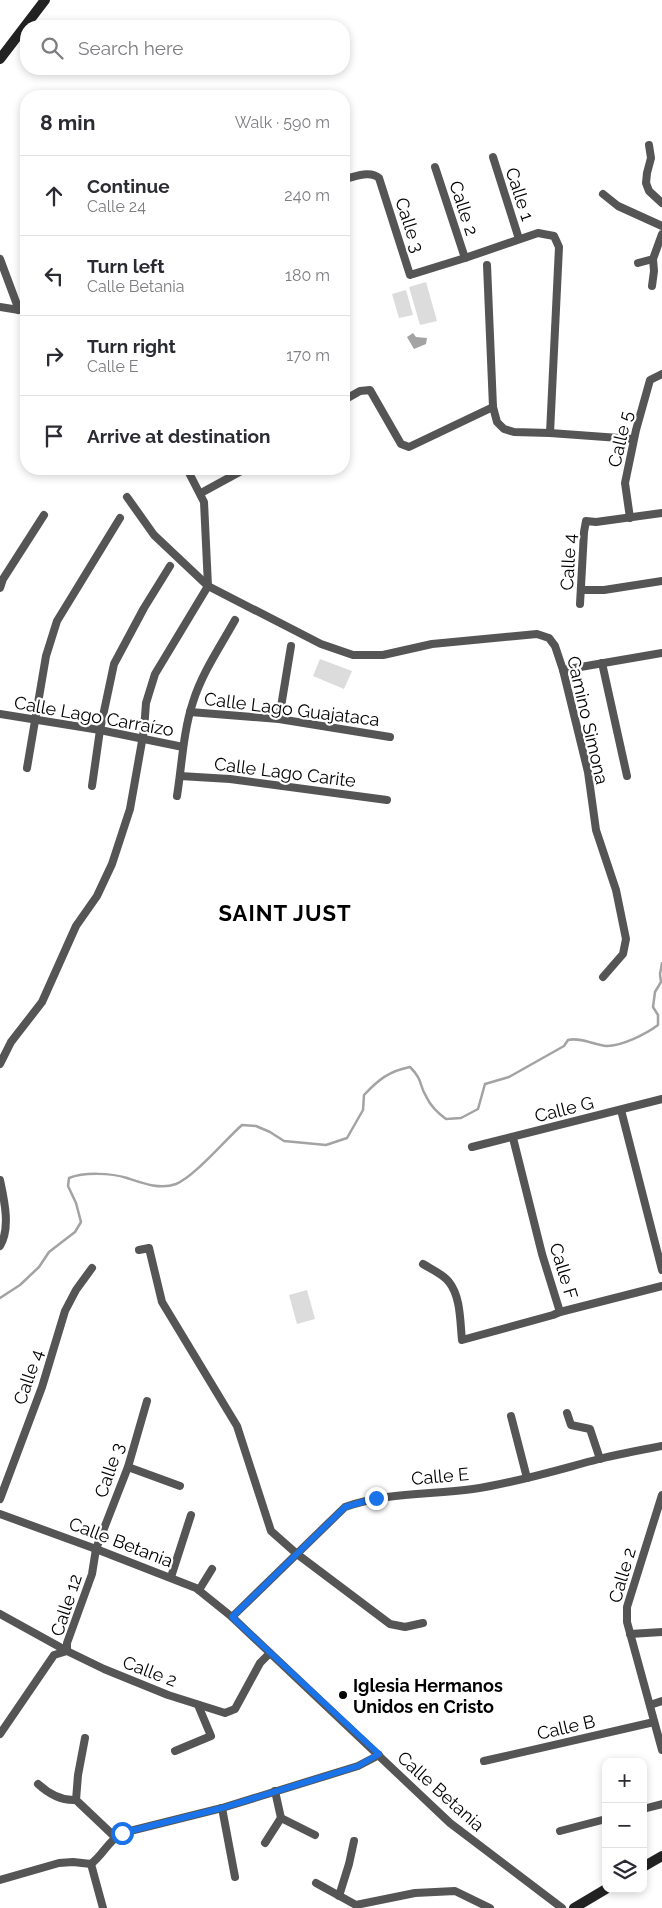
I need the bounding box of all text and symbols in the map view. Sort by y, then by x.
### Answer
search box [20,20,350,75]
icon: search [38,34,66,62]
text: Search here [78,37,184,59]
text: 8 min [40,110,95,135]
text: Walk · 590 m [235,113,330,132]
street label: Calle 1 [502,165,539,224]
text: Continue [87,175,170,197]
street label: Calle 2 [445,178,483,238]
icon: ahead [40,182,68,210]
text: 240 m [284,186,330,205]
street label: Calle 3 [391,195,429,255]
text: Calle 24 [87,197,146,216]
text: Turn left [87,255,164,277]
icon: left [40,262,68,290]
text: 180 m [285,266,330,285]
text: Calle Betania [87,277,184,296]
text: Turn right [87,335,176,357]
icon: right [40,342,68,370]
text: 170 m [286,346,330,365]
text: Calle E [87,357,139,376]
street label: Calle 5 [603,409,637,469]
icon: arrive [40,422,68,450]
text: Arrive at destination [87,425,271,447]
street label: Calle 4 [556,533,580,591]
street label: Camino Simona [563,654,613,786]
street label: Calle Lago Guajataca [203,688,381,730]
street label: Calle Lago Carraízo [13,692,176,740]
street label: Calle Lago Carite [213,753,358,791]
district label: SAINT JUST [218,900,352,926]
street label: Calle G [532,1092,596,1126]
street label: Calle F [546,1240,582,1302]
street label: Calle 4 [9,1347,47,1407]
street label: Calle 3 [90,1440,128,1500]
street label: Calle E [410,1463,470,1489]
route end [365,1487,388,1510]
street label: Calle Betania [66,1513,176,1571]
street label: Calle 2 [604,1545,640,1605]
street label: Calle 12 [46,1571,86,1639]
street label: Calle 2 [120,1651,180,1691]
place label: Iglesia Hermanos Unidos en Cristo [353,1675,503,1717]
marker: Iglesia Hermanos Unidos en Cristo [337,1689,349,1701]
street label: Calle B [535,1710,597,1744]
street label: Calle Betania [393,1747,489,1835]
map controls [602,1758,647,1893]
button: + [602,1758,647,1803]
button: − [602,1803,647,1848]
route start [111,1822,134,1845]
button: layers [602,1848,647,1893]

